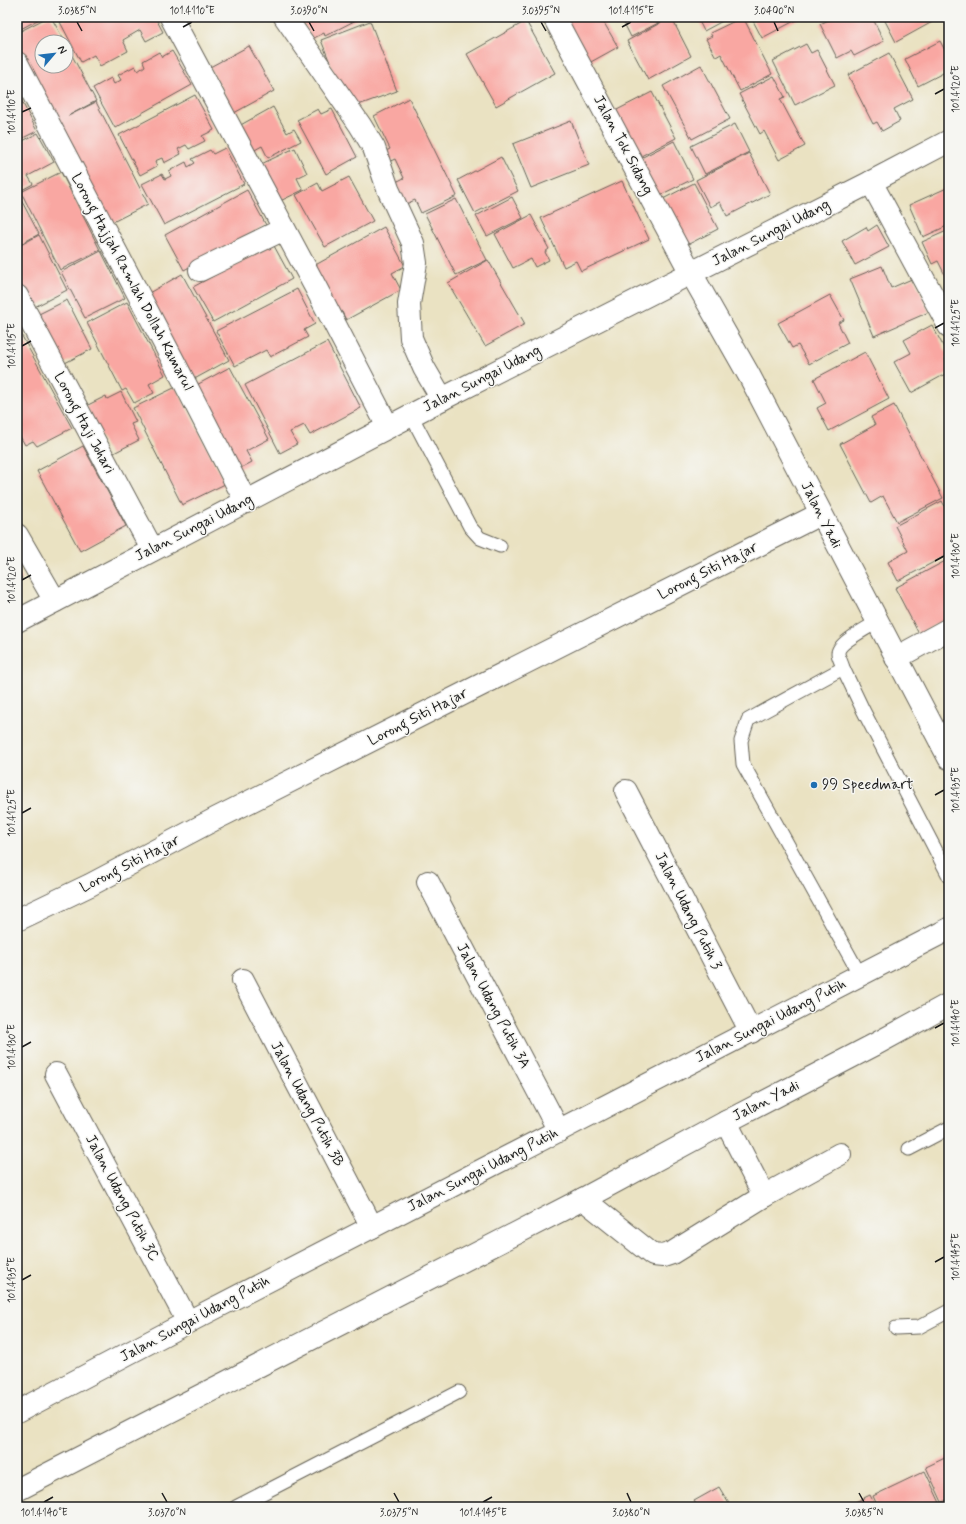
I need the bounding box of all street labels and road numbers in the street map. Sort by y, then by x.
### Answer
street label: Jalan Tok Sidang [587,92,658,199]
street label: Lorong Hajjah Ramlah Dollah Kamarul [65,170,198,395]
street label: Jalan Sungai Udang [709,195,834,272]
street label: Jalan Sungai Udang [420,341,545,418]
street label: Lorong Haji Johari [48,369,119,478]
street label: Jalan Yadi [796,478,846,552]
street label: Jalan Sungai Udang [132,490,257,567]
street label: Lorong Siti Hajar [655,537,762,606]
street label: Lorong Siti Hajar [365,683,472,752]
street label: Lorong Siti Hajar [77,830,184,899]
street label: Jalan Udang Putih 3 [649,849,726,974]
street label: Jalan Udang Putih 3A [451,940,535,1073]
street label: Jalan Sungai Udang Putih [692,974,850,1069]
street label: Jalan Udang Putih 3B [265,1038,349,1171]
street label: Jalan Yadi [729,1076,803,1126]
street label: Jalan Sungai Udang Putih [404,1123,562,1218]
street label: Jalan Udang Putih 3C [79,1131,164,1265]
street label: Jalan Sungai Udang Putih [117,1271,274,1368]

